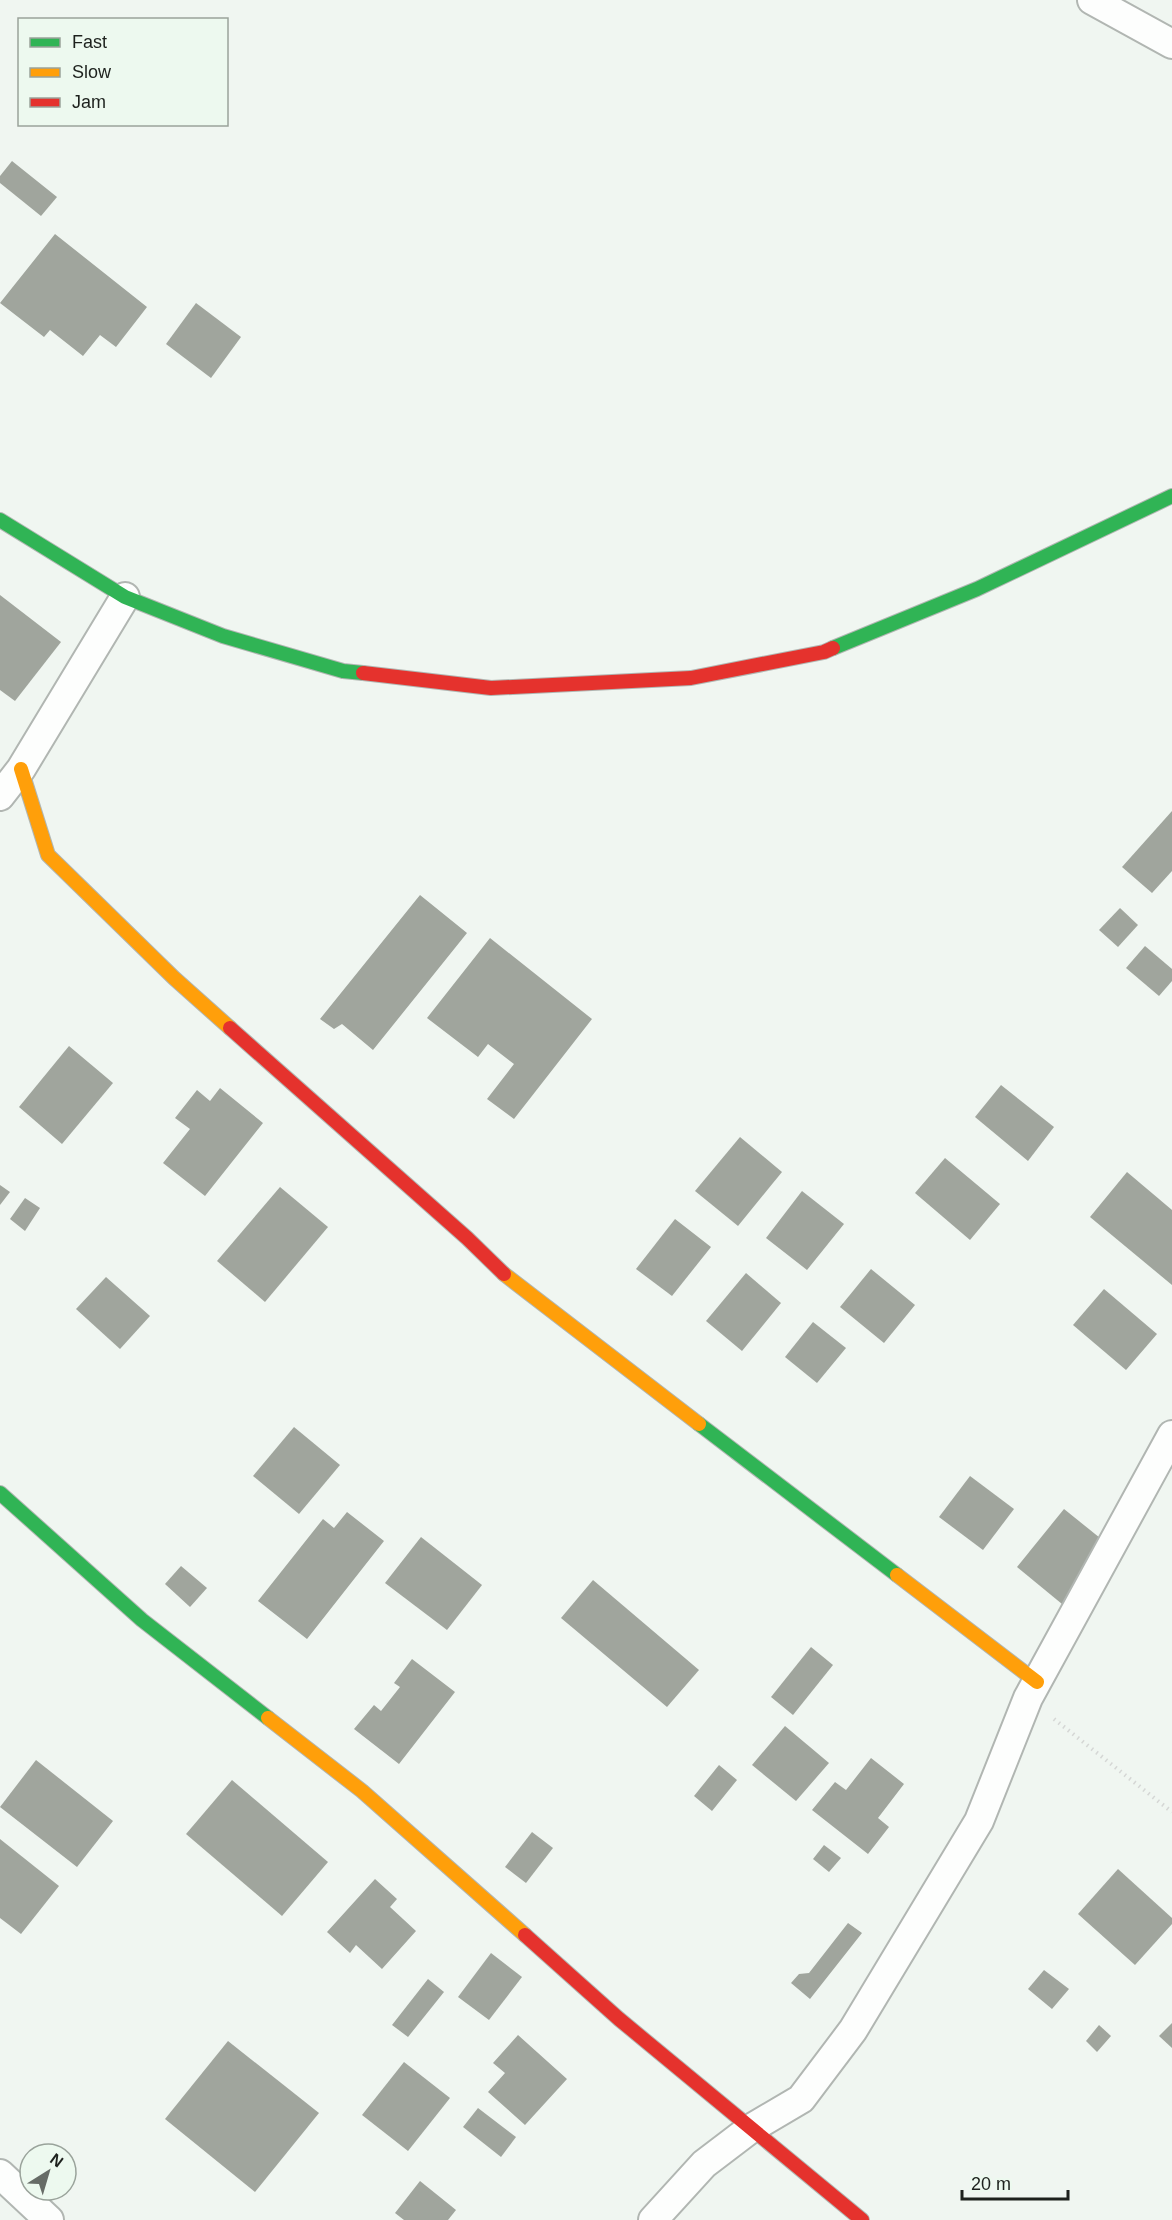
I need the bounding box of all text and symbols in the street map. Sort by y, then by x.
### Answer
legend [18,18,228,126]
text: Fast [72,32,107,52]
text: Slow [72,62,112,82]
text: Jam [72,92,106,112]
north arrow [18,2142,78,2202]
text: N [47,2150,66,2171]
scale bar [962,2163,1068,2201]
text: 20 m [971,2174,1011,2194]

